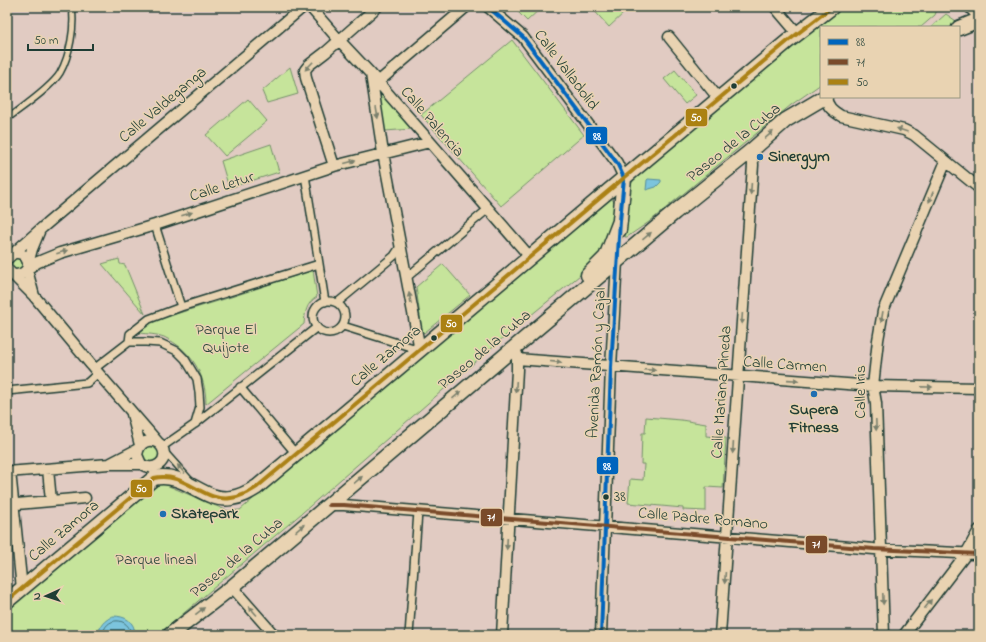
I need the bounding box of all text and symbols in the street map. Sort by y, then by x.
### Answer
street label: Calle Valladolid [528,25,604,115]
scale bar [28,26,93,52]
legend [820,26,960,98]
text: 50 m [34,32,58,50]
text: 88 [856,34,866,52]
text: 71 [856,54,865,72]
street label: Calle Valdeganga [114,61,212,149]
one-way arrow [305,61,314,71]
text: 50 [856,74,868,92]
street label: Calle Palencia [394,81,470,163]
unlabelled marker [729,81,739,91]
street label: Paseo de la Cuba [682,97,786,189]
one-way arrow [374,107,380,119]
line badge: 50 [685,108,708,127]
text: 50 [690,110,702,126]
line badge: 88 [585,126,608,145]
one-way arrow [896,127,908,133]
text: 88 [592,129,602,145]
one-way arrow [764,130,774,140]
place label: Sinergym [768,145,830,170]
marker: Sinergym [755,152,765,162]
one-way arrow [344,158,357,164]
street label: Calle Letur [187,165,257,209]
one-way arrow [747,183,754,195]
one-way arrow [928,192,934,203]
one-way arrow [181,211,193,217]
one-way arrow [642,231,653,240]
one-way arrow [57,249,69,255]
street label: Avenida Ramón y Cajal [581,287,613,439]
one-way arrow [406,292,412,304]
street label: Paseo de la Cuba [433,304,537,396]
one-way arrow [879,311,885,324]
one-way arrow [739,313,745,326]
line badge: 50 [440,314,463,333]
text: 50 [445,316,457,332]
park label: Parque El Quijote [195,318,257,360]
street label: Calle Zamora [345,319,427,393]
street label: Calle Mariana Pineda [705,325,739,459]
unlabelled marker [429,333,439,343]
street label: Calle Carmen [742,350,828,380]
one-way arrow [550,359,562,365]
street label: Calle Iris [849,365,873,419]
one-way arrow [644,366,656,373]
one-way arrow [787,377,799,384]
one-way arrow [512,381,519,393]
one-way arrow [921,384,934,390]
marker: Supera Fitness [809,389,819,399]
one-way arrow [452,391,463,400]
place label: Supera Fitness [788,398,839,440]
one-way arrow [873,419,879,432]
one-way arrow [730,442,737,454]
line badge: 88 [596,456,619,475]
text: 88 [602,459,612,475]
one-way arrow [177,464,186,475]
one-way arrow [353,475,364,484]
line badge: 50 [130,479,153,498]
text: 50 [135,481,147,497]
place label: 38 [614,486,626,508]
marker: 38 [601,492,611,502]
street label: Calle Zamora [23,494,105,568]
street label: Calle Padre Romano [637,501,769,537]
place label: Skatepark [171,502,240,526]
line badge: 71 [480,508,503,527]
marker: Skatepark [158,509,168,519]
text: 71 [487,510,496,526]
street label: Paseo de la Cuba [185,512,289,604]
one-way arrow [295,523,306,532]
line badge: 71 [805,535,828,554]
text: 71 [812,537,821,553]
one-way arrow [503,538,510,550]
park label: Parque lineal [116,548,197,572]
one-way arrow [721,572,728,584]
north arrow [26,576,66,616]
text: N [29,592,45,601]
one-way arrow [880,593,886,606]
one-way arrow [924,599,932,609]
one-way arrow [248,605,257,616]
one-way arrow [195,606,206,615]

